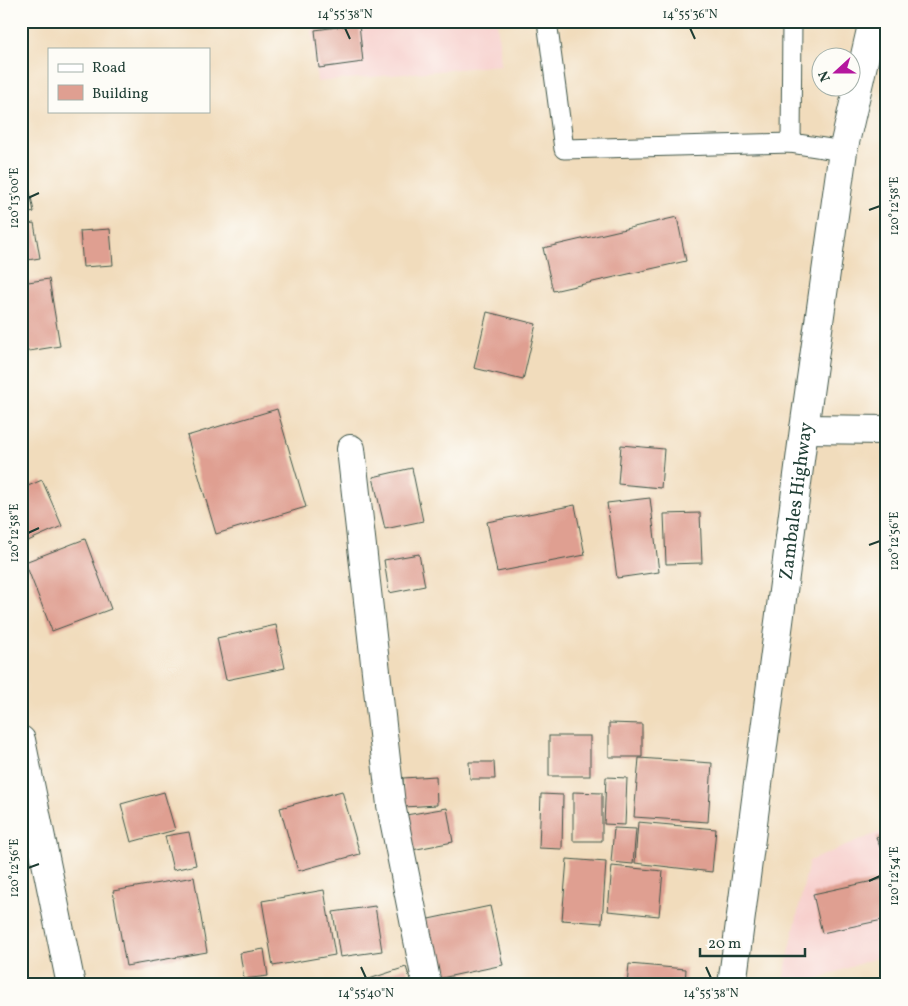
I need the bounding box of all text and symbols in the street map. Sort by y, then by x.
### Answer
text: 14°55'38"N [317,7,373,23]
text: 14°55'36"N [662,7,718,23]
legend [48,48,210,112]
north arrow [810,48,860,98]
text: Road [92,58,126,79]
text: N [815,68,836,84]
text: Building [92,84,149,105]
text: 120°13'00"E [7,167,23,229]
text: 120°12'58"E [887,177,903,235]
street label: Zambales Highway [774,421,820,582]
text: 120°12'58"E [7,504,23,562]
text: 120°12'56"E [887,512,903,570]
text: 120°12'56"E [7,839,23,897]
text: 120°12'54"E [887,846,903,906]
scale bar [700,926,806,958]
text: 20 m [708,934,741,955]
text: 14°55'40"N [338,986,394,1002]
text: 14°55'38"N [683,986,739,1002]

